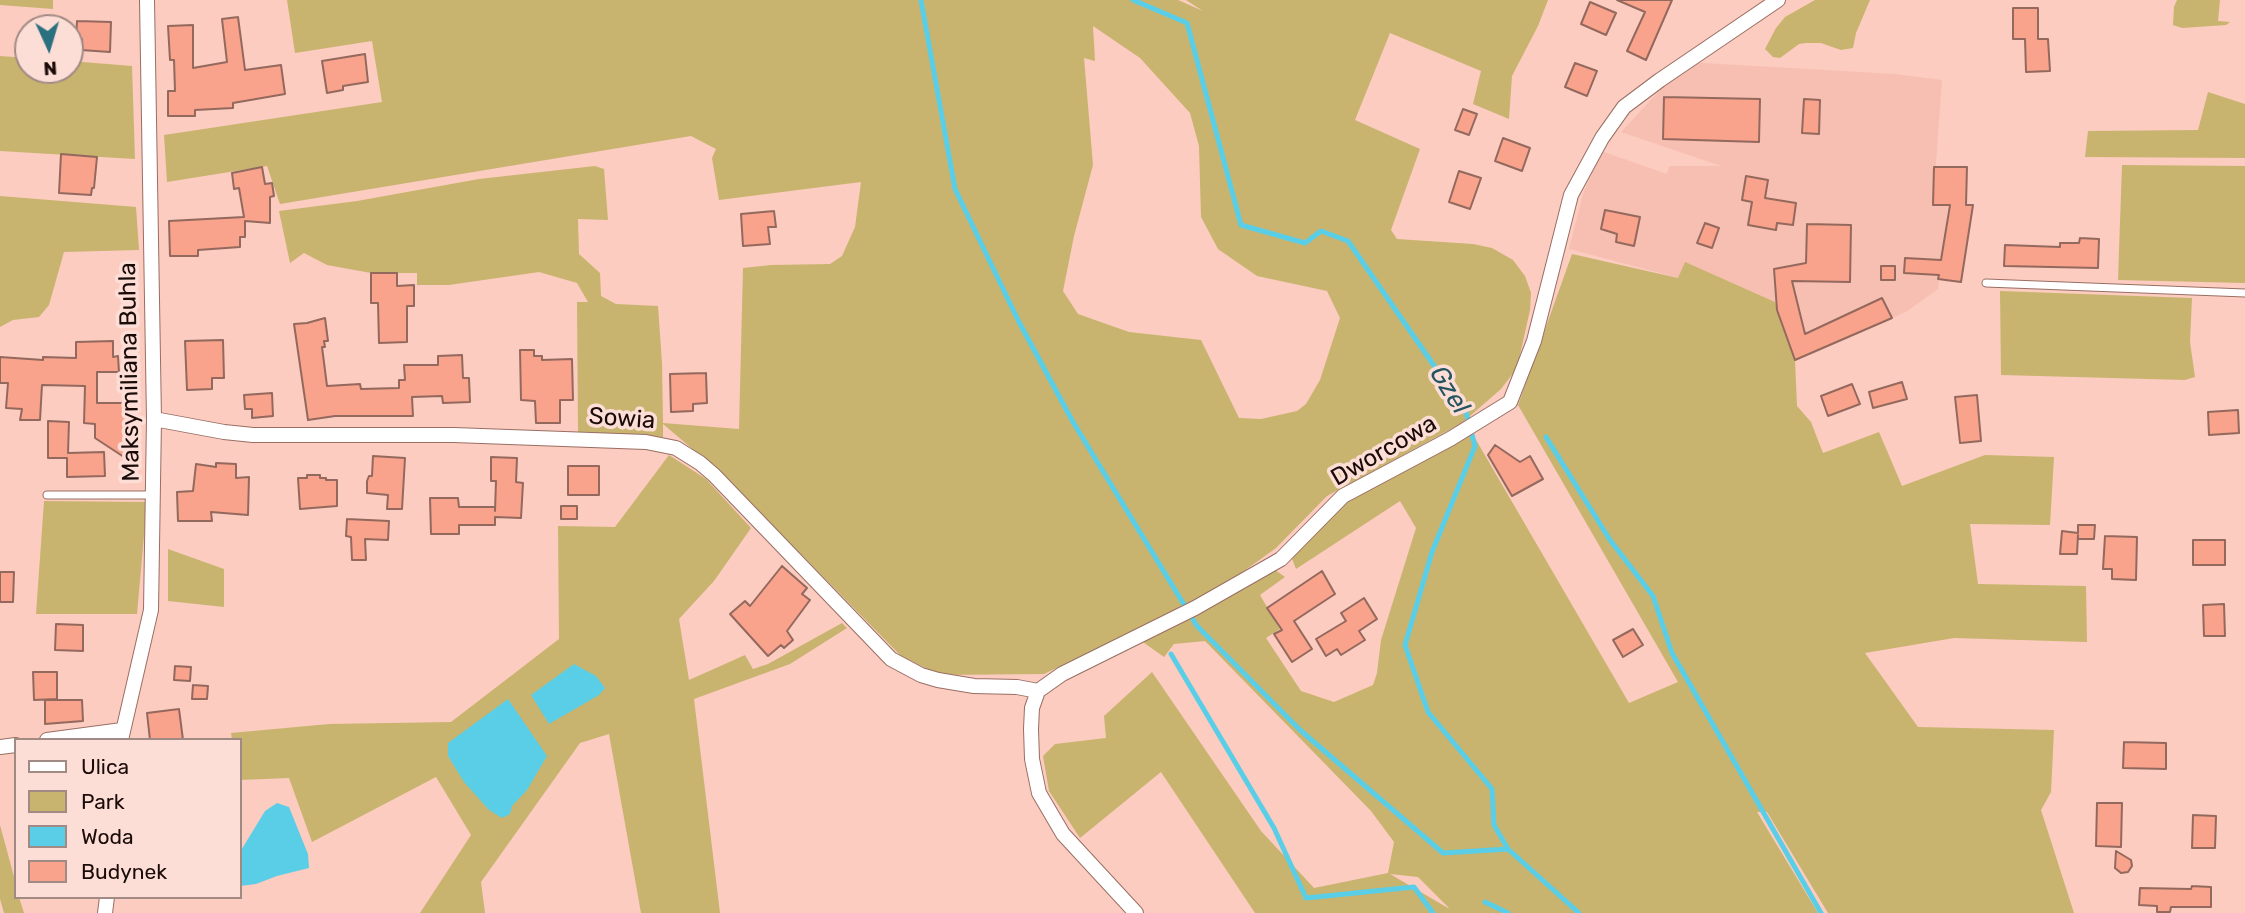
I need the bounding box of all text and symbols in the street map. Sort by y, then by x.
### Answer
north arrow [14,14,84,84]
text: N [43,57,58,80]
street label: Maksymiliana Buhla [114,262,146,482]
water label: Gzel [1422,360,1476,420]
street label: Sowia [588,402,656,436]
street label: Dworcowa [1326,409,1442,493]
legend [14,738,242,899]
text: Ulica [81,754,129,779]
text: Park [81,789,125,814]
text: Woda [81,824,134,849]
text: Budynek [81,859,167,884]

